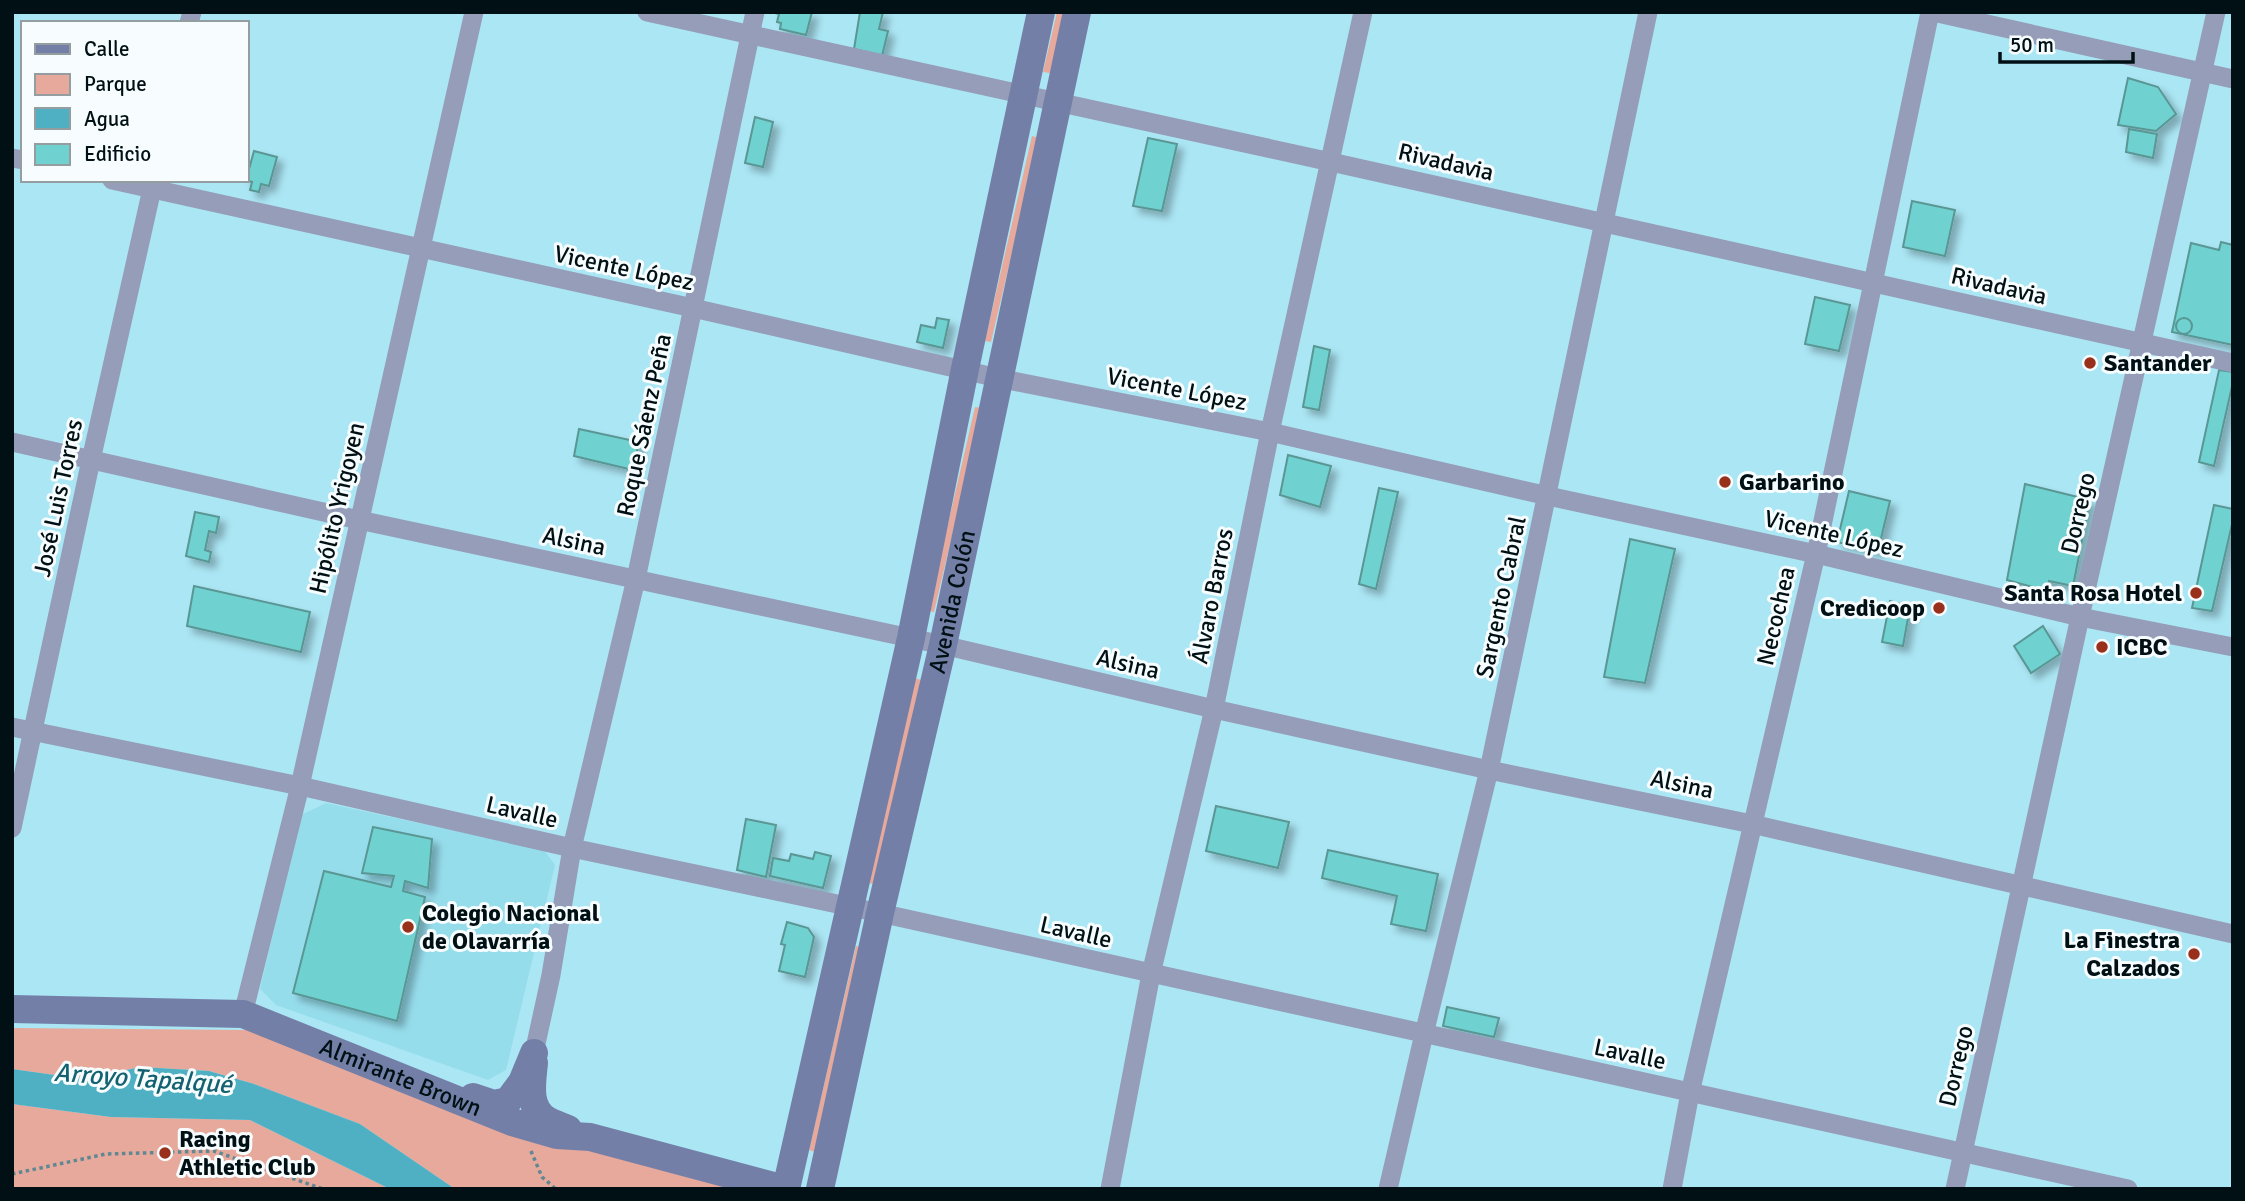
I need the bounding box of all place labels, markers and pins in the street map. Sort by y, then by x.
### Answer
place label: Santander [2104,348,2212,378]
marker: Santander [2082,355,2098,371]
place label: Garbarino [1739,467,1845,497]
marker: Garbarino [1717,474,1733,490]
place label: Santa Rosa Hotel [2004,578,2182,608]
marker: Santa Rosa Hotel [2188,585,2204,601]
place label: Credicoop [1820,593,1925,623]
marker: Credicoop [1931,600,1947,616]
place label: ICBC [2116,632,2168,662]
marker: ICBC [2094,639,2110,655]
place label: Colegio Nacional de Olavarría [422,898,600,956]
marker: Colegio Nacional de Olavarría [400,919,416,935]
place label: La Finestra Calzados [2064,925,2180,983]
marker: La Finestra Calzados [2186,946,2202,962]
place label: Racing Athletic Club [179,1124,316,1182]
marker: Racing Athletic Club [157,1145,173,1161]

